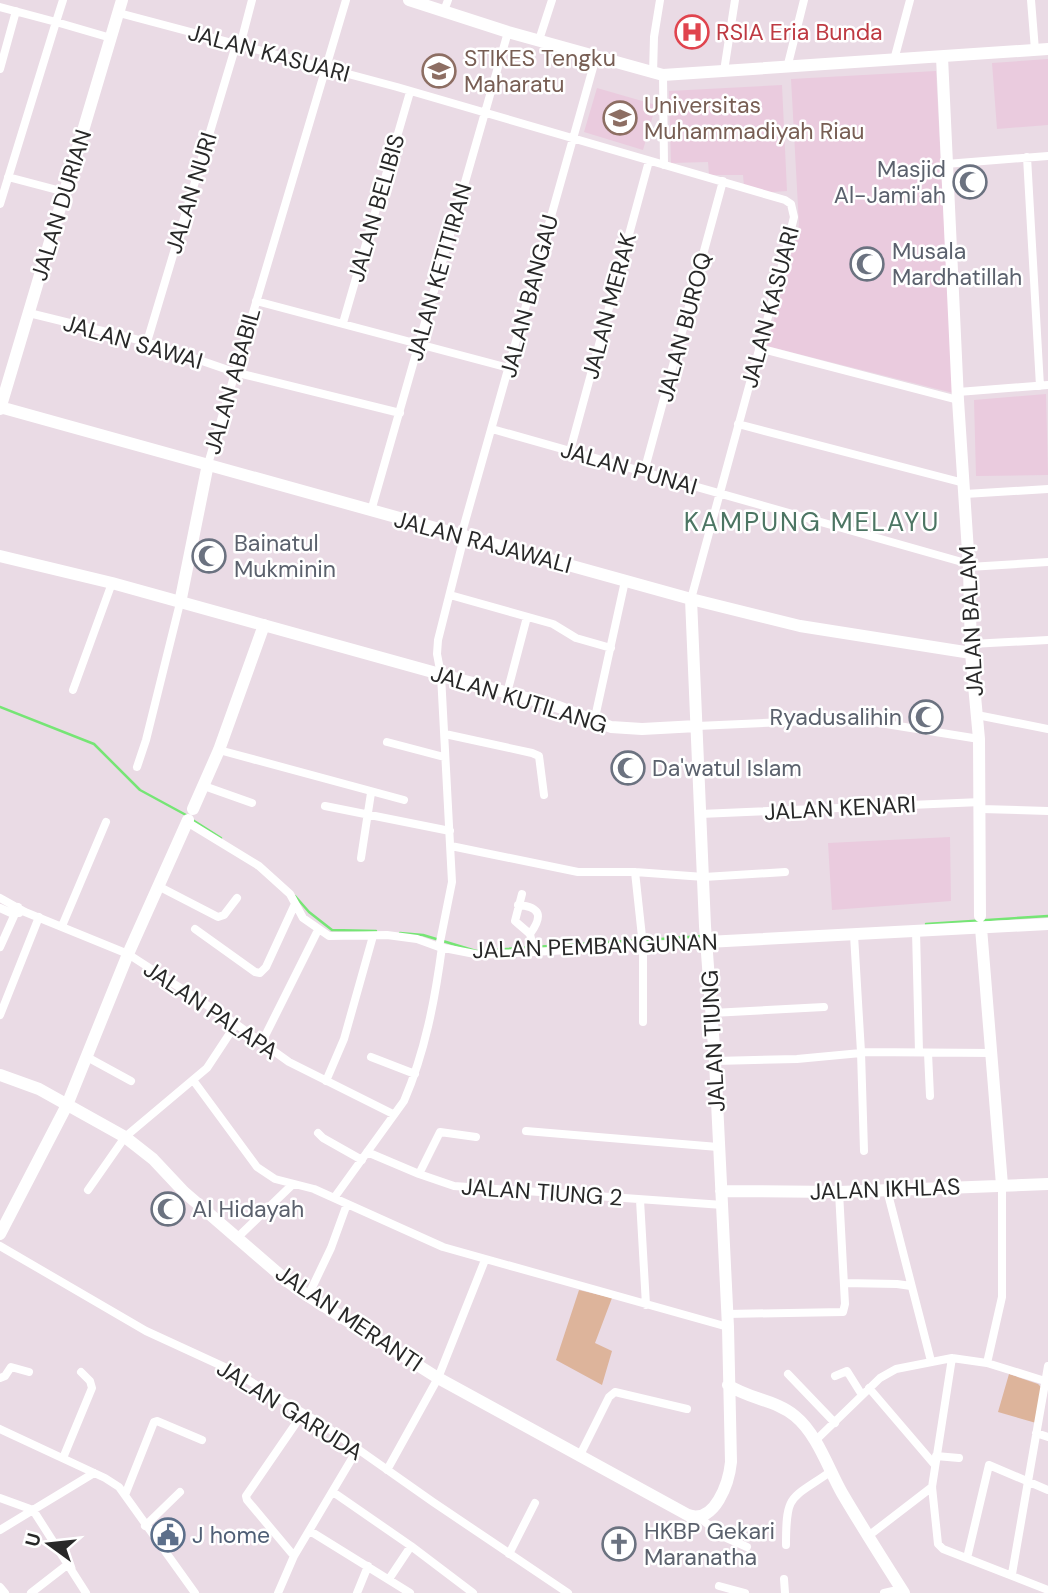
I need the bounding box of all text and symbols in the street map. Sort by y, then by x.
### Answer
hospital icon: RSIA Eria Bunda [673,13,711,51]
street label: JALAN KASUARI [185,17,353,89]
place label: RSIA Eria Bunda [716,17,883,47]
place label: STIKES Tengku Maharatu [464,43,616,99]
school or university icon: STIKES Tengku Maharatu [420,52,458,90]
place label: Universitas Muhammadiyah Riau [644,90,865,146]
school or university icon: Universitas Muhammadiyah Riau [601,99,639,137]
street label: JALAN DURIAN [24,126,98,284]
street label: JALAN NURI [158,129,224,257]
street label: JALAN BELIBIS [341,131,411,285]
place label: Masjid Al-Jami'ah [834,154,946,210]
mosque icon: Masjid Al-Jami'ah [951,163,989,201]
street label: JALAN KETITIRAN [399,180,479,364]
street label: JALAN BANGAU [493,211,565,381]
street label: JALAN KASUARI [734,223,806,391]
street label: JALAN MERAK [575,230,643,382]
place label: Musala Mardhatillah [892,236,1022,292]
mosque icon: Musala Mardhatillah [848,245,886,283]
street label: JALAN BUROQ [650,249,718,405]
street label: JALAN ABABIL [197,304,267,458]
street label: JALAN SAWAI [60,308,206,376]
street label: JALAN PUNAI [557,434,701,502]
street label: JALAN RAJAWALI [391,504,575,580]
district label: KAMPUNG MELAYU [684,505,940,539]
place label: Bainatul Mukminin [234,528,336,584]
mosque icon: Bainatul Mukminin [190,537,228,575]
street label: JALAN BALAM [952,545,990,697]
street label: JALAN KUTILANG [427,658,611,740]
mosque icon: Ryadusalihin [907,698,945,736]
place label: Ryadusalihin [769,702,902,732]
mosque icon: Da'watul Islam [609,749,647,787]
place label: Da'watul Islam [652,753,802,783]
street label: JALAN KENARI [763,789,917,827]
street label: JALAN PEMBANGUNAN [472,927,718,965]
street label: JALAN PALAPA [138,954,284,1066]
street label: JALAN TIUNG [694,969,732,1113]
street label: JALAN TIUNG 2 [460,1171,624,1213]
street label: JALAN IKHLAS [809,1171,961,1207]
mosque icon: Al Hidayah [149,1190,187,1228]
place label: Al Hidayah [192,1194,304,1224]
street label: JALAN MERANTI [270,1258,428,1378]
street label: JALAN GARUDA [211,1353,369,1467]
north arrow [14,1509,84,1579]
public building icon: J home [149,1516,187,1554]
place label: HKBP Gekari Maranatha [644,1516,775,1572]
place label: J home [192,1520,270,1550]
church icon: HKBP Gekari Maranatha [600,1525,638,1563]
text: U [19,1530,47,1549]

